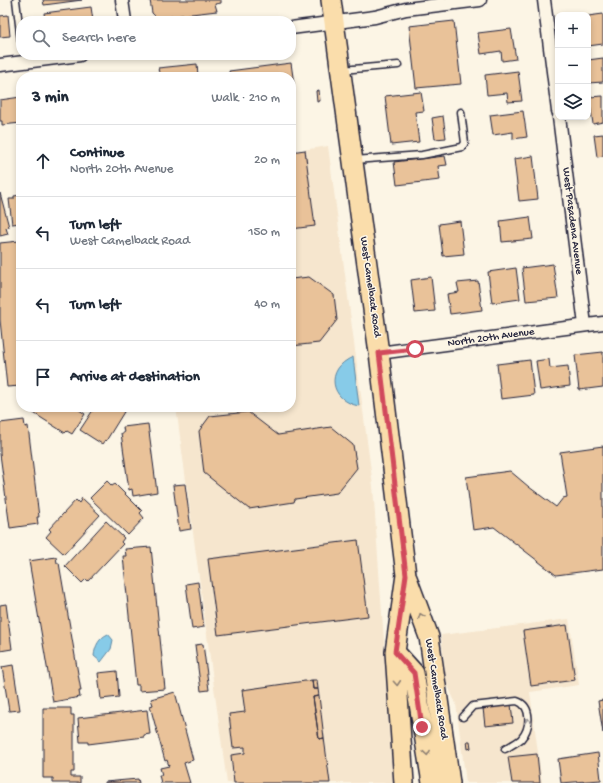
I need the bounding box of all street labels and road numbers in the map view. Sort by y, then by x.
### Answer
street label: West Pasadena Avenue [559,167,585,275]
street label: West Camelback Road [357,236,383,340]
street label: North 20th Avenue [447,326,535,350]
street label: West Camelback Road [422,638,450,742]

